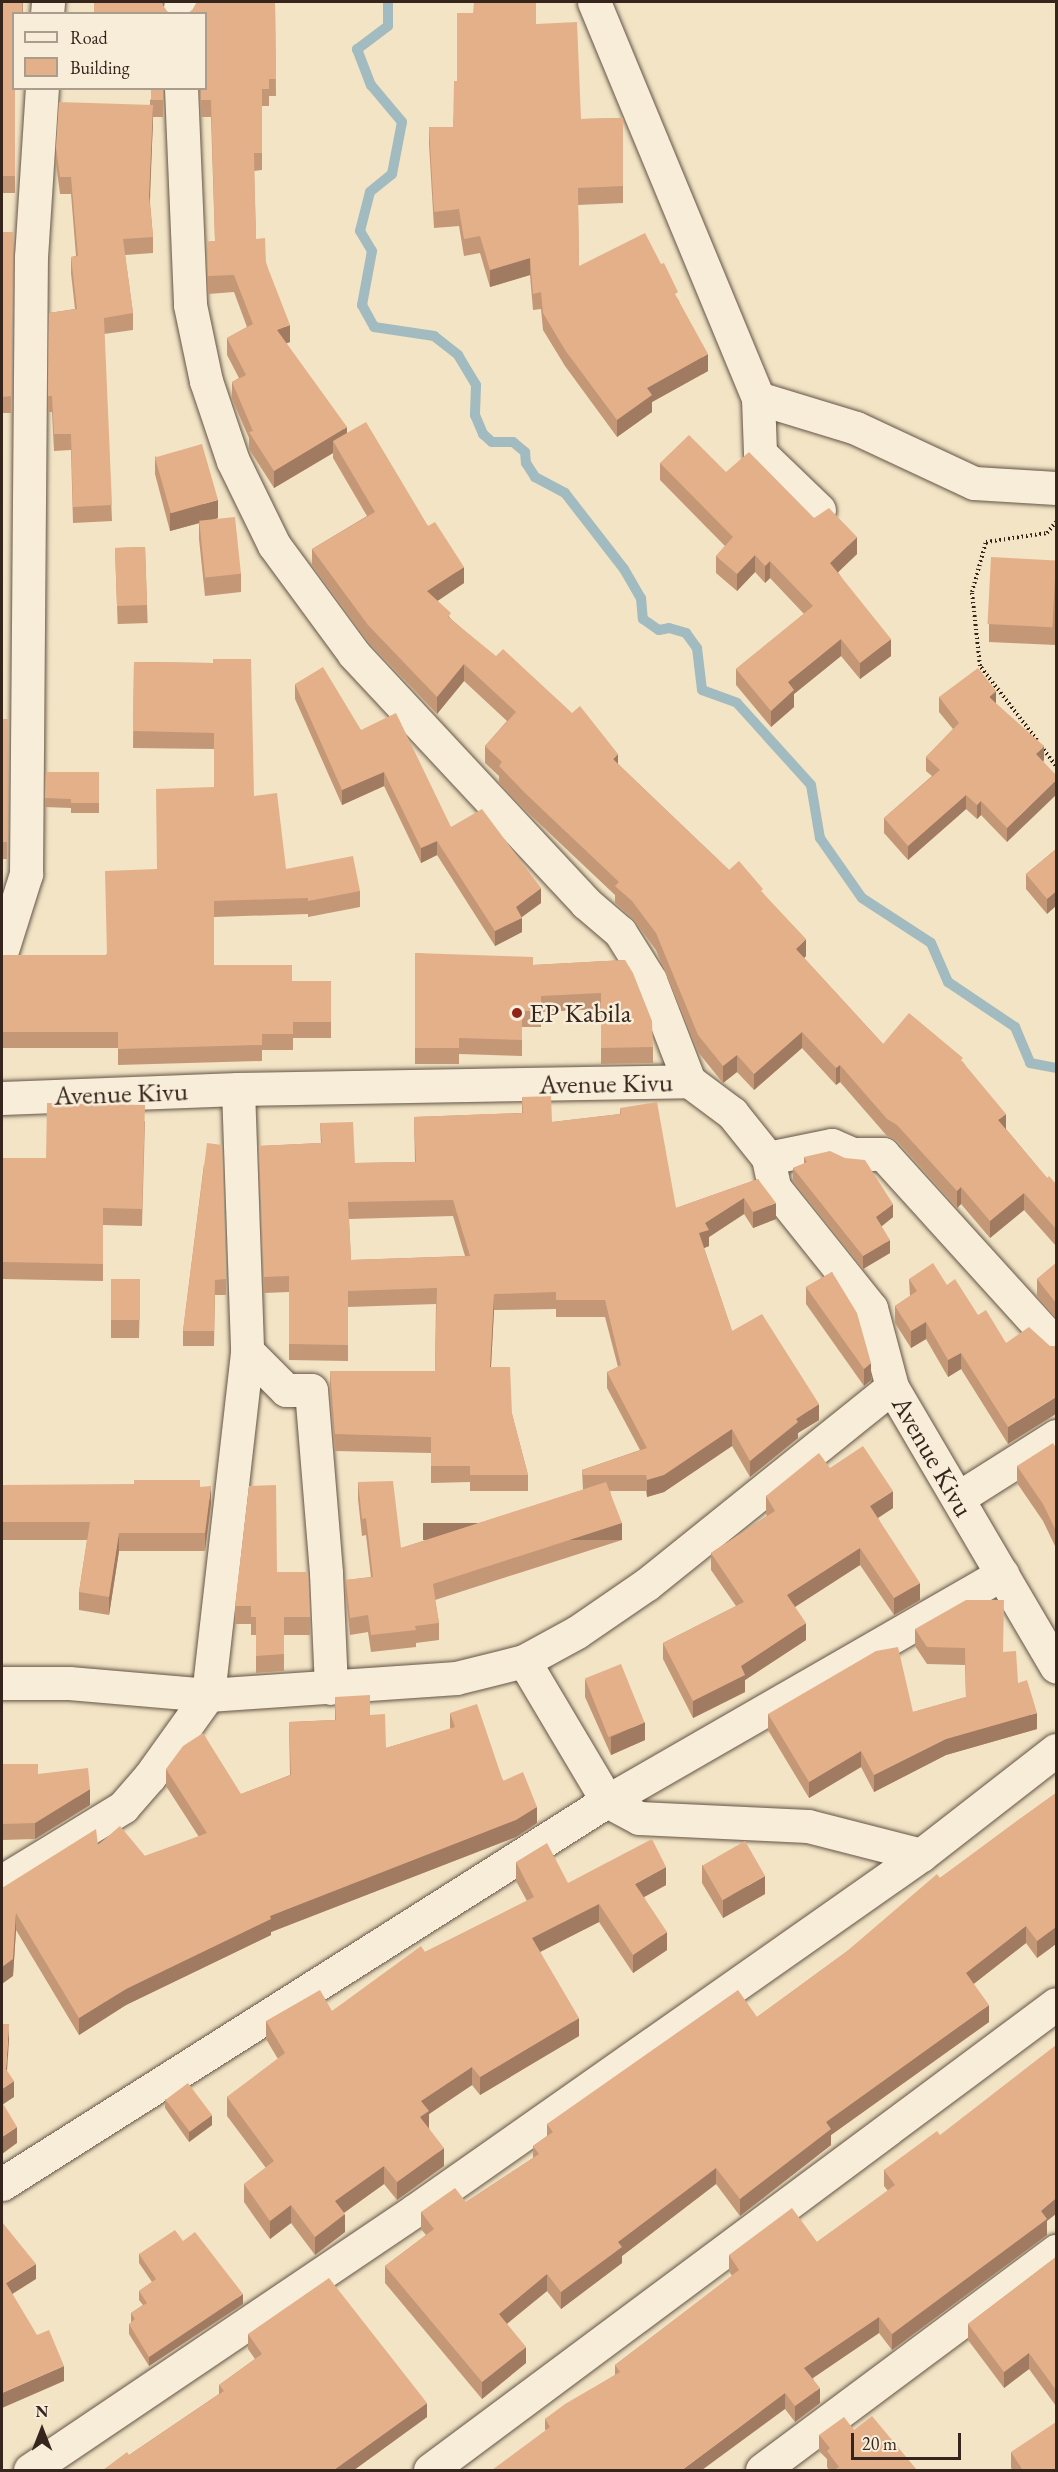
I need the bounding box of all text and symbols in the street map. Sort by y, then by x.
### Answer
legend [12,12,207,90]
text: Road [70,26,108,49]
text: Building [70,56,130,79]
place label: EP Kabila [529,997,631,1029]
marker: EP Kabila [510,1006,524,1020]
street label: Avenue Kivu [539,1066,673,1100]
street label: Avenue Kivu [54,1074,188,1112]
street label: Avenue Kivu [885,1390,981,1522]
north arrow [12,2400,72,2460]
text: N [36,2401,48,2422]
scale bar [854,2421,964,2459]
text: 20 m [862,2432,897,2455]

